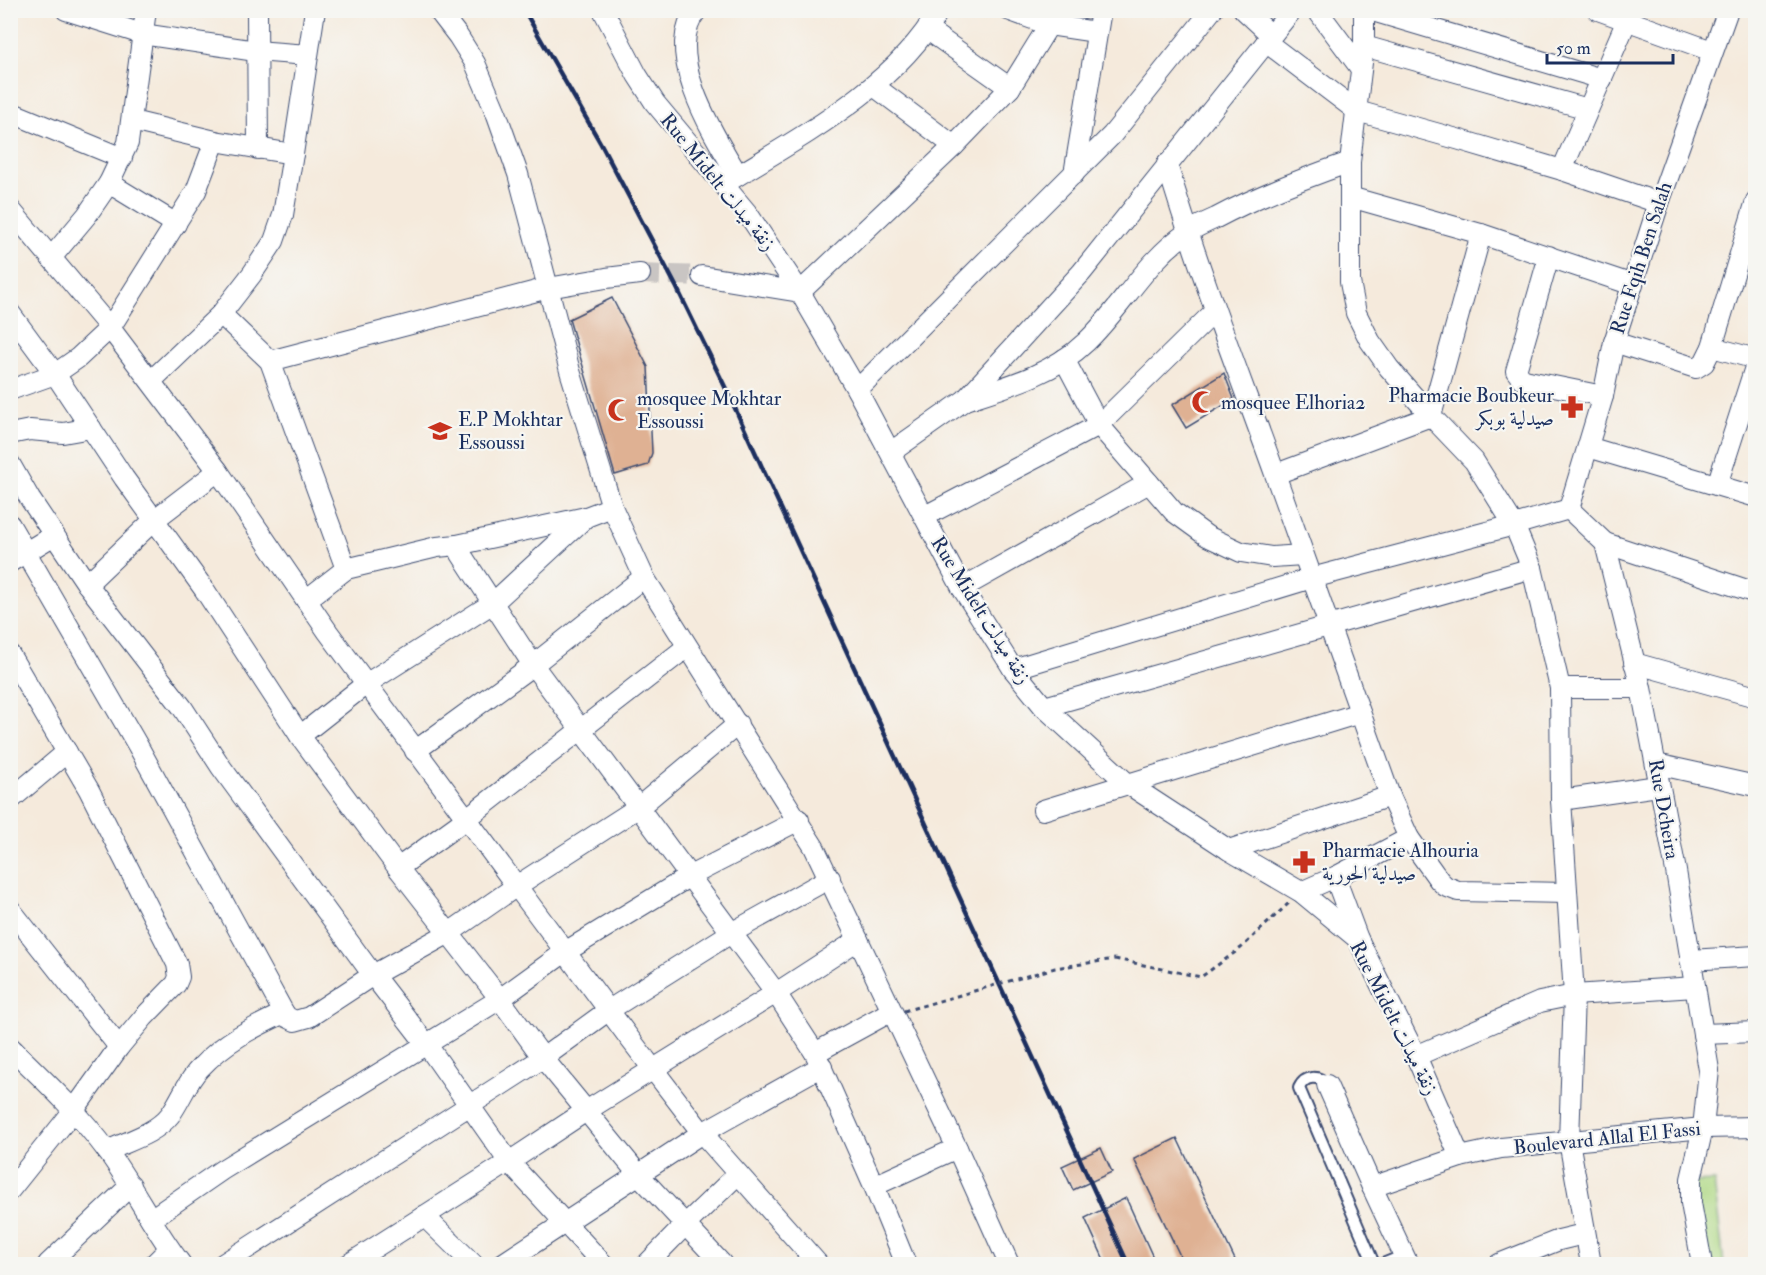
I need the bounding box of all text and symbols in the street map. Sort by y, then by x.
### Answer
scale bar [1547,27,1673,65]
text: 50 m [1556,37,1591,60]
street label: Rue Midelt زنقة ميدلت [655,108,781,256]
street label: Rue Fqih Ben Salah [1605,178,1678,337]
place label: Pharmacie Boubkeur صيدلية بوبكر [1388,383,1555,431]
place label: mosquee Mokhtar Essoussi [637,386,782,434]
mosque icon: mosquee Elhoria2 [1190,389,1216,415]
place label: mosquee Elhoria2 [1221,390,1365,415]
pharmacy icon: Pharmacie Boubkeur صيدلية بوبكر [1559,394,1585,420]
mosque icon: mosquee Mokhtar Essoussi [606,397,632,423]
place label: E.P Mokhtar Essoussi [458,407,563,455]
school or university icon: E.P Mokhtar Essoussi [427,418,453,444]
street label: Rue Midelt زنقة ميدلت [925,531,1037,689]
street label: Rue Dcheira [1643,757,1685,862]
place label: Pharmacie Alhouria صيدلية الحورية [1322,838,1480,886]
pharmacy icon: Pharmacie Alhouria صيدلية الحورية [1291,849,1317,875]
street label: Rue Midelt زنقة ميدلت [1344,937,1444,1099]
street label: Boulevard Allal El Fassi [1512,1116,1702,1160]

